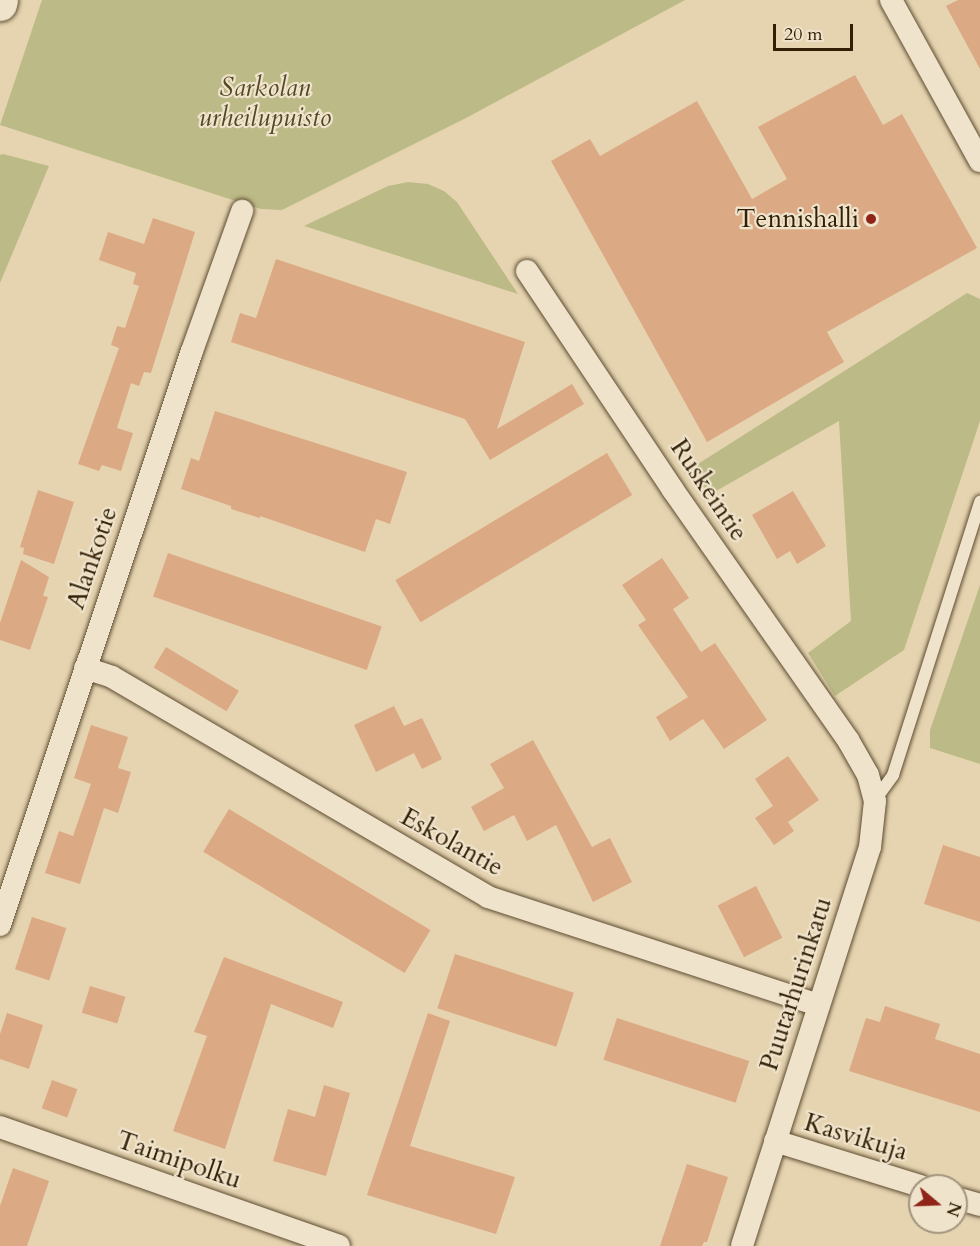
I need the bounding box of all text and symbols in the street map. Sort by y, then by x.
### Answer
scale bar [776,12,856,50]
text: 20 m [784,22,823,47]
park label: Sarkolan urheilupuisto [199,72,331,134]
place label: Tennishalli [737,203,859,235]
marker: Tennishalli [864,212,878,226]
street label: Ruskeintie [664,433,754,547]
street label: Alankotie [60,503,124,613]
street label: Eskolantie [395,801,509,883]
street label: Puutarhurinkatu [753,893,839,1075]
street label: Kasvikuja [801,1107,911,1167]
street label: Taimipolku [113,1124,245,1196]
north arrow [908,1174,968,1234]
text: N [940,1199,966,1219]

